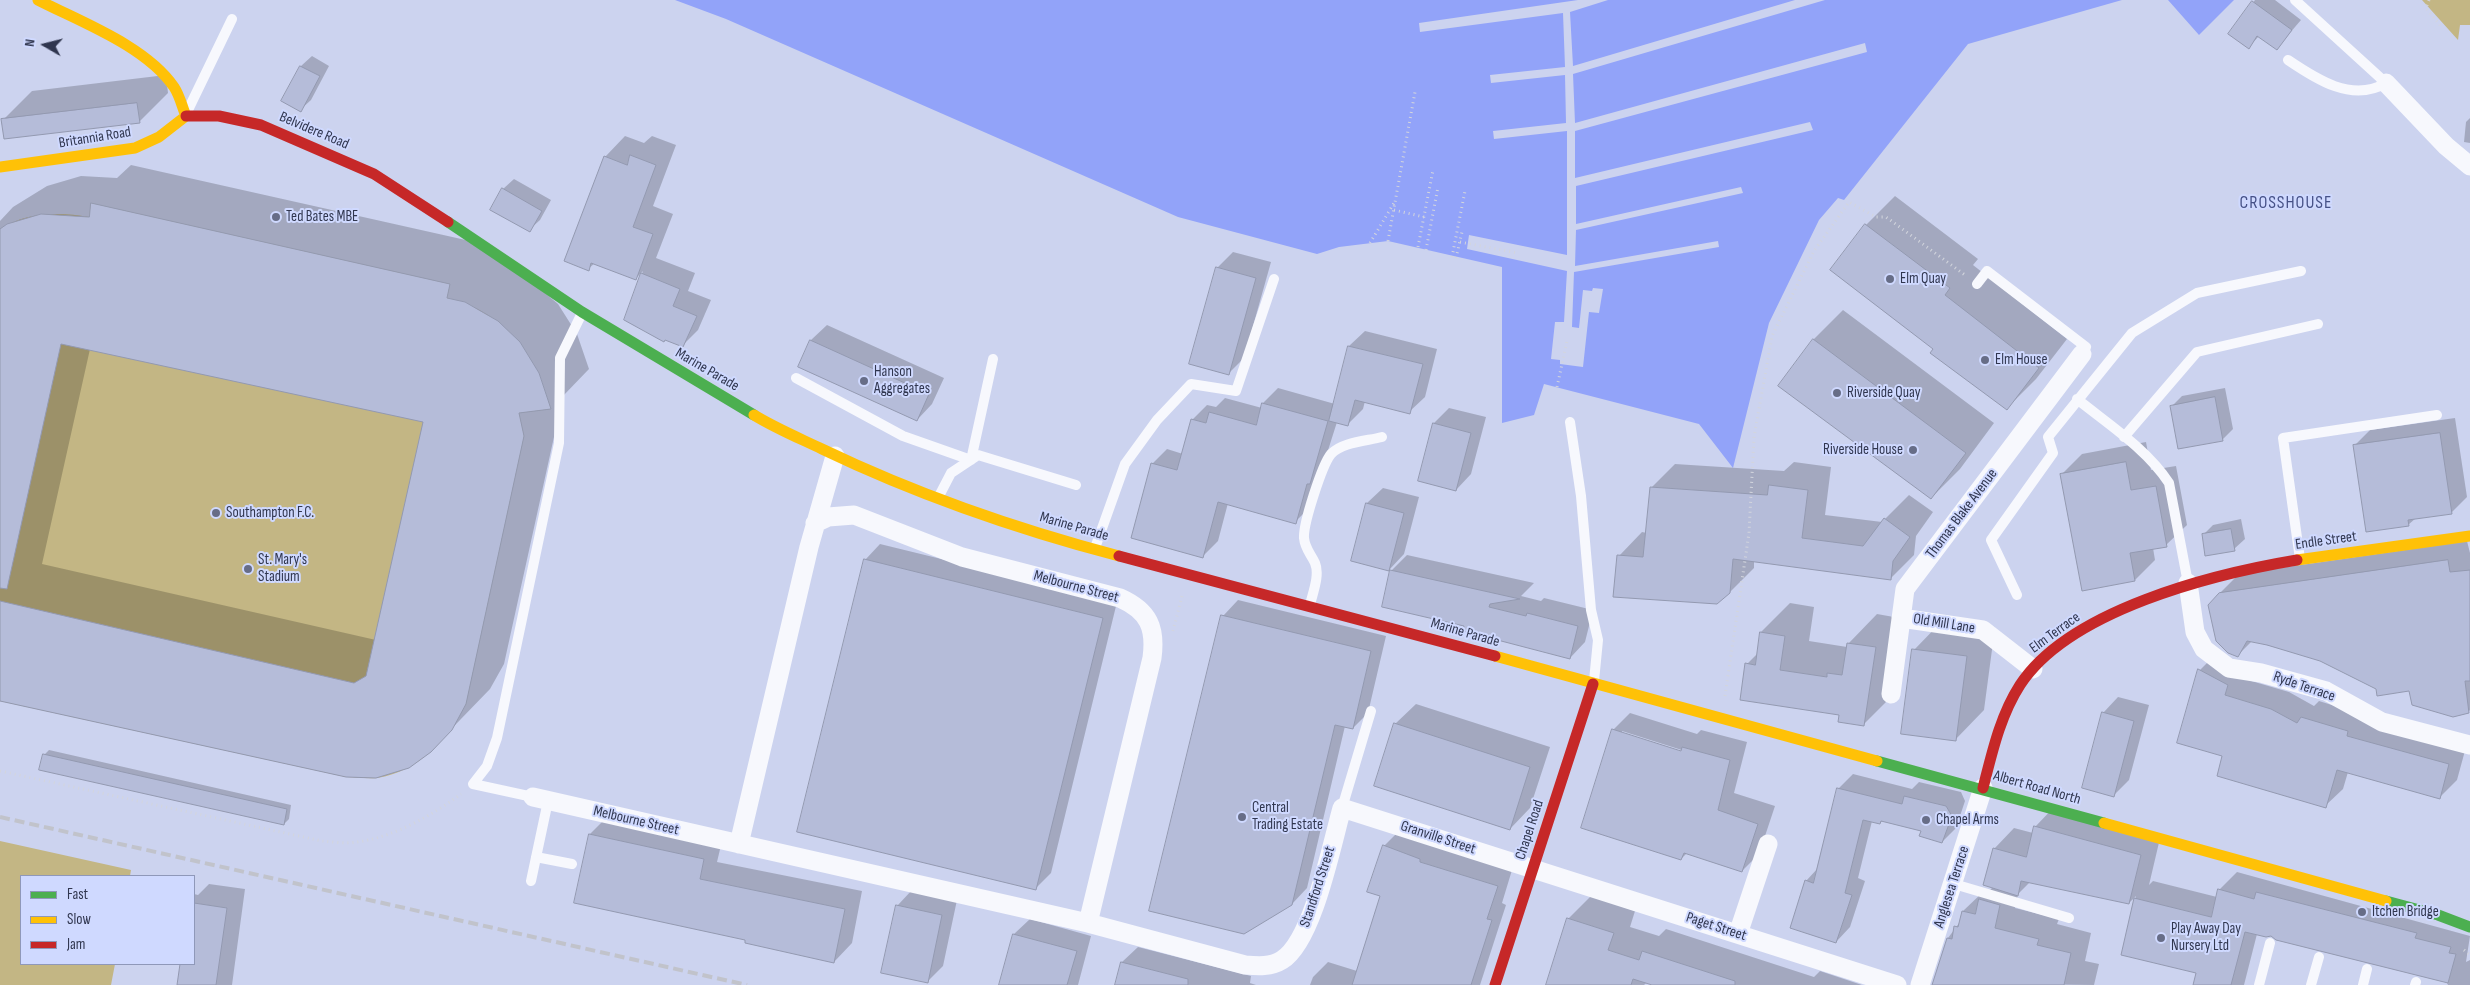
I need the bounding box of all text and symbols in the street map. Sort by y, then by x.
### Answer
north arrow [20,20,70,70]
text: N [21,38,39,48]
street label: Belvidere Road [276,108,352,154]
street label: Britannia Road [58,123,132,153]
district label: CROSSHOUSE [2238,192,2334,214]
place label: Ted Bates MBE [286,208,358,226]
marker: Ted Bates MBE [270,211,282,223]
place label: Elm Quay [1900,270,1946,288]
marker: Elm Quay [1884,273,1896,285]
street label: Marine Parade [672,345,742,395]
place label: Elm House [1995,351,2048,369]
marker: Elm House [1979,354,1991,366]
place label: Hanson Aggregates [874,363,930,398]
marker: Hanson Aggregates [858,375,870,387]
place label: Riverside Quay [1847,384,1920,402]
marker: Riverside Quay [1831,387,1843,399]
place label: Riverside House [1823,441,1903,459]
marker: Riverside House [1907,444,1919,456]
street label: Thomas Blake Avenue [1922,466,2002,562]
place label: Southampton F.C. [226,504,314,522]
marker: Southampton F.C. [210,507,222,519]
street label: Marine Parade [1038,509,1110,545]
street label: Endle Street [2294,528,2358,554]
place label: St. Mary's Stadium [258,551,307,586]
marker: St. Mary's Stadium [242,563,254,575]
street label: Melbourne Street [1032,567,1120,607]
street label: Elm Terrace [2026,609,2084,657]
street label: Old Mill Lane [1912,610,1976,638]
street label: Marine Parade [1429,615,1501,651]
street label: Ryde Terrace [2271,668,2337,706]
street label: Albert Road North [1991,767,2083,809]
street label: Chapel Road [1512,798,1548,862]
place label: Central Trading Estate [1252,799,1323,834]
street label: Melbourne Street [591,802,681,840]
marker: Central Trading Estate [1236,811,1248,823]
place label: Chapel Arms [1936,811,1999,829]
marker: Chapel Arms [1920,814,1932,826]
street label: Granville Street [1398,817,1478,859]
street label: Standford Street [1296,844,1340,930]
street label: Anglesea Terrace [1930,844,1974,930]
legend [20,875,195,965]
text: Fast [67,885,88,904]
place label: Itchen Bridge [2372,903,2439,921]
marker: Itchen Bridge [2356,906,2368,918]
street label: Paget Street [1684,909,1748,945]
text: Slow [67,910,91,929]
place label: Play Away Day Nursery Ltd [2171,920,2241,955]
marker: Play Away Day Nursery Ltd [2155,932,2167,944]
text: Jam [67,935,85,954]

